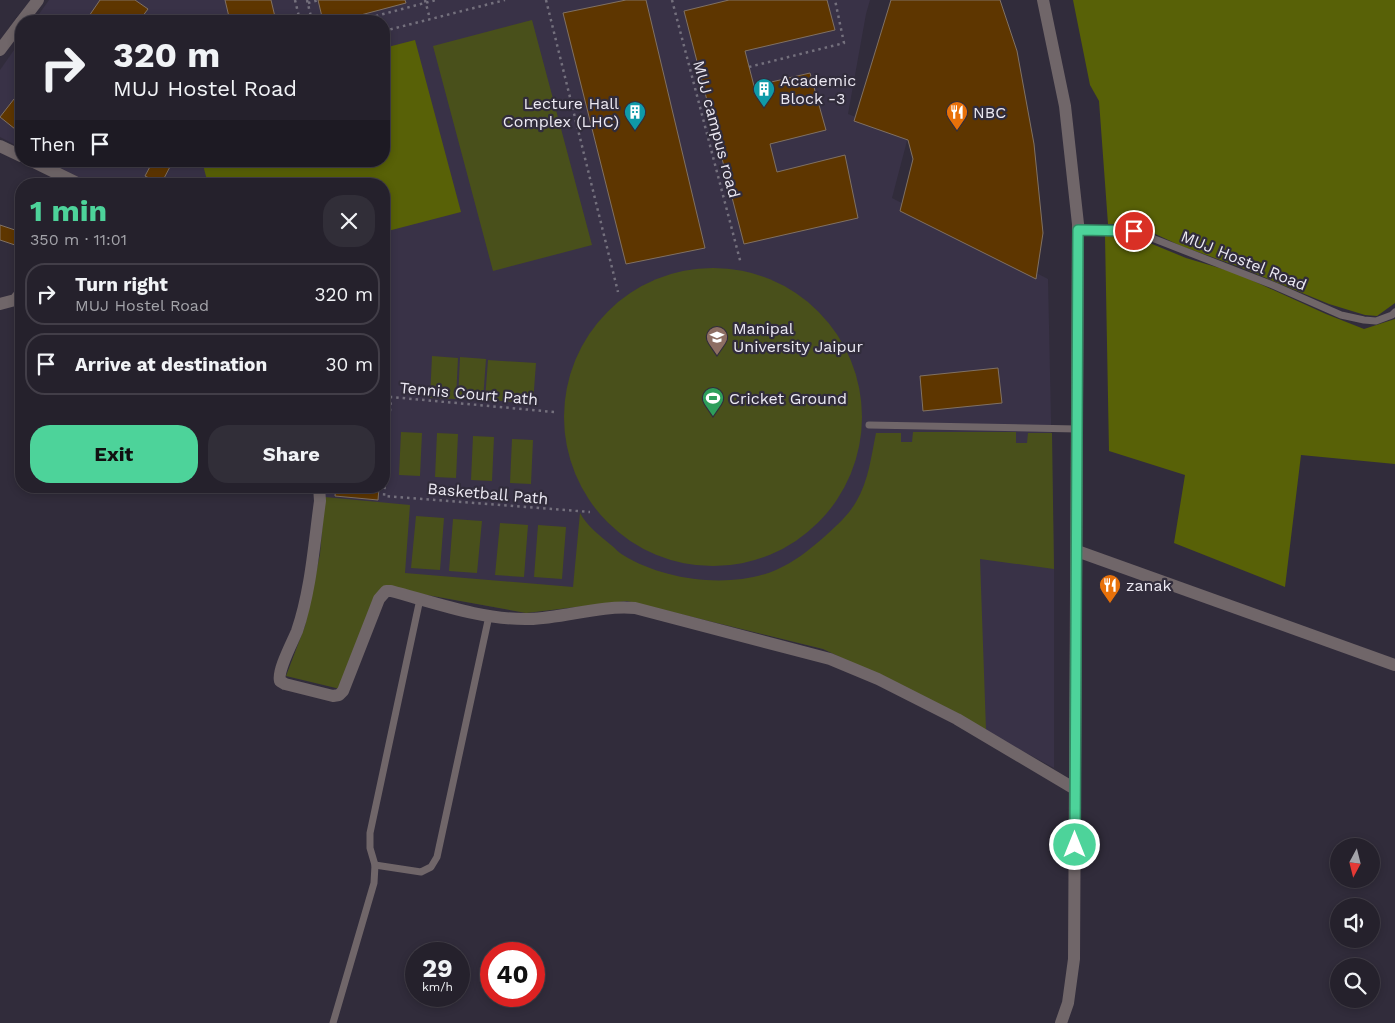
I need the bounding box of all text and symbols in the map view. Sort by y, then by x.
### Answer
text: 320 m [113,34,220,76]
icon: right [30,35,95,100]
street label: MUJ campus road [689,58,744,200]
place label: Academic Block -3 [780,71,856,108]
text: MUJ Hostel Road [113,76,297,101]
building icon: Academic Block -3 [752,77,776,108]
place label: Lecture Hall Complex (LHC) [503,94,619,131]
building icon: Lecture Hall Complex (LHC) [623,100,647,131]
restaurant icon: NBC [945,100,969,131]
place label: NBC [973,103,1006,122]
icon: arrive [86,130,114,158]
text: Then [30,133,76,156]
text: 1 min [30,193,107,228]
button: close [323,195,375,247]
pin [1113,210,1155,252]
icon: arrive [1120,217,1148,245]
street label: MUJ Hostel Road [1178,227,1309,294]
text: 350 m · 11:01 [30,230,127,249]
text: Turn right [75,273,168,296]
icon: right [32,280,60,308]
text: 320 m [314,283,373,306]
text: MUJ Hostel Road [75,296,209,315]
place label: Manipal University Jaipur [733,319,863,356]
school or university icon: Manipal University Jaipur [705,325,729,356]
icon: arrive [32,350,60,378]
text: Arrive at destination [75,353,267,376]
text: 30 m [326,353,373,376]
street label: Tennis Court Path [399,378,539,409]
sports icon: Cricket Ground [701,386,725,417]
place label: Cricket Ground [729,389,847,408]
button: Exit [30,425,198,483]
button: Share [208,425,375,483]
street label: Basketball Path [427,479,549,508]
restaurant icon: zanak [1098,573,1122,604]
place label: zanak [1126,576,1172,595]
position arrow [1048,818,1100,870]
north arrow [1330,838,1380,888]
map controls [1330,838,1380,1008]
button: sound [1330,898,1380,948]
speed limit sign: 40 [480,942,545,1007]
text: 29 [422,954,453,983]
button: search [1330,958,1380,1008]
text: km/h [422,980,453,994]

